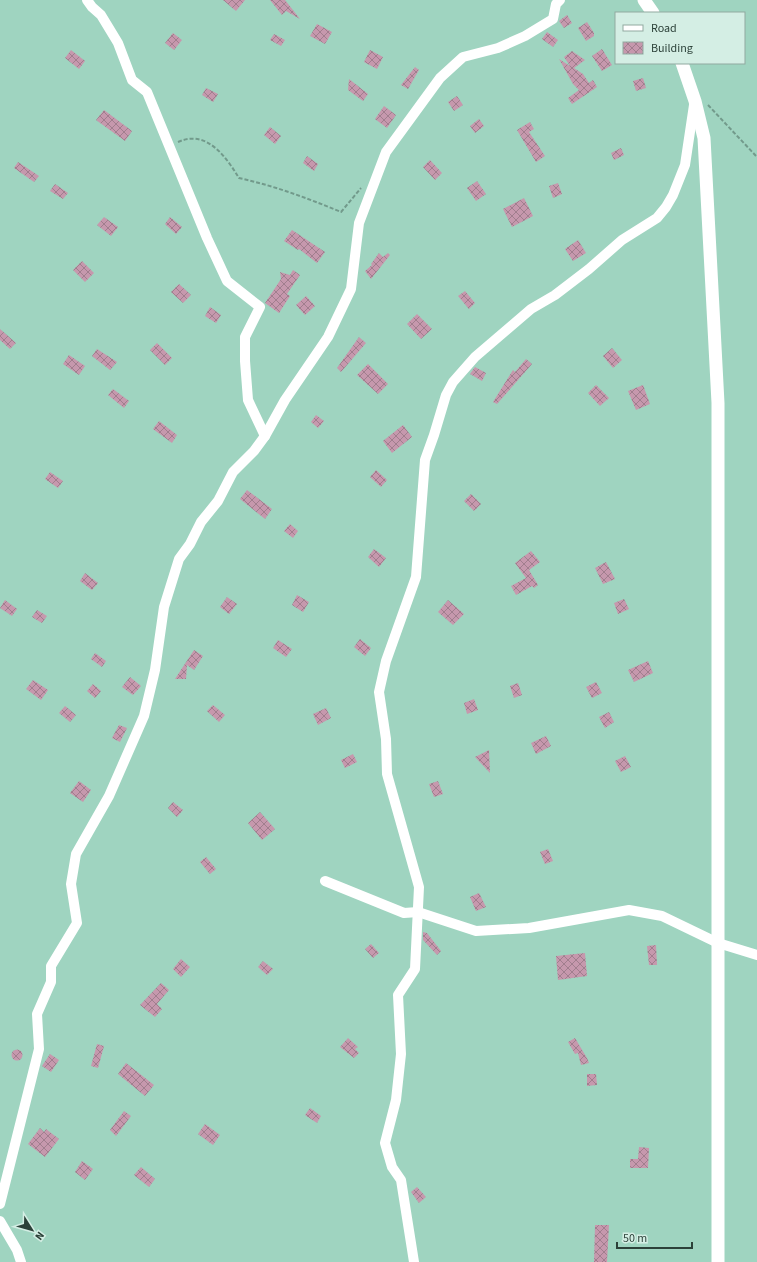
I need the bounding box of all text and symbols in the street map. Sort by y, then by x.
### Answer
legend [615,12,745,64]
text: Road [651,20,677,37]
text: Building [651,40,693,57]
north arrow [12,1210,52,1250]
scale bar [617,1224,692,1250]
text: N [31,1228,48,1243]
text: 50 m [623,1230,647,1247]

